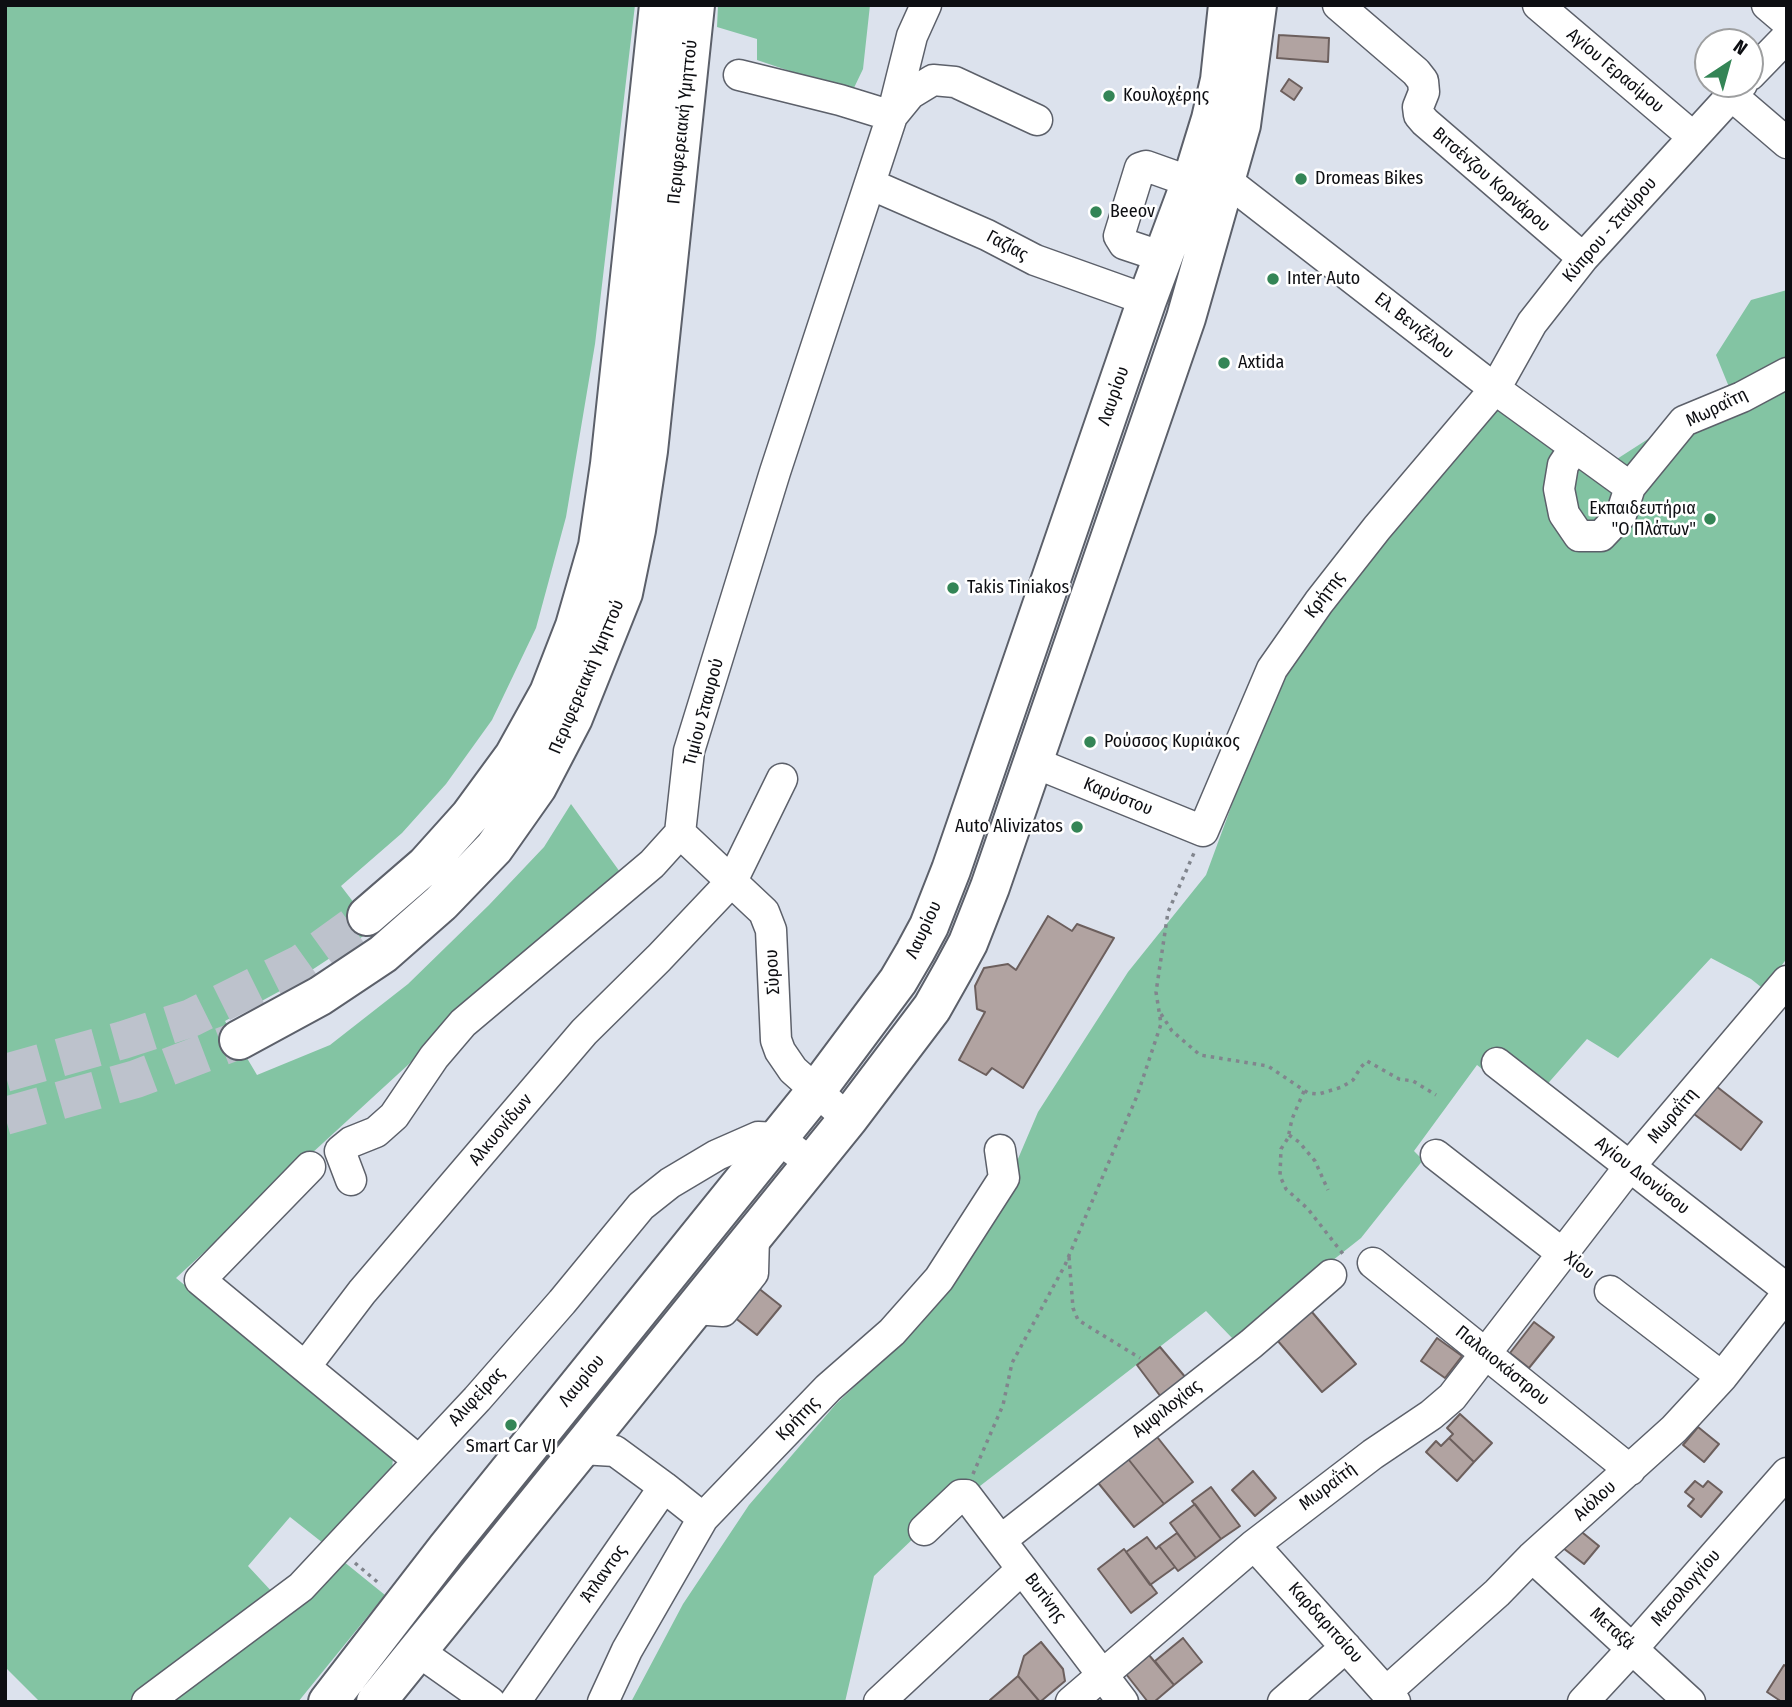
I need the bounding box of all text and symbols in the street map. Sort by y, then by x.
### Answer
street label: Αγίου Γερασίμου [1562,24,1668,118]
north arrow [1694,28,1764,98]
text: N [1729,35,1752,60]
street label: Περιφερειακή Υμηττού [664,39,702,205]
place label: Κουλοχέρης [1123,85,1209,107]
marker: Κουλοχέρης [1101,88,1117,104]
street label: Βιτσένζου Κορνάρου [1428,123,1554,237]
place label: Dromeas Bikes [1315,168,1423,190]
marker: Dromeas Bikes [1293,171,1309,187]
street label: Κύπρου - Σταύρου [1558,173,1662,287]
place label: Beeov [1110,201,1155,223]
marker: Beeov [1088,204,1104,220]
street label: Γαζίας [983,226,1031,266]
place label: Inter Auto [1287,268,1360,290]
marker: Inter Auto [1265,271,1281,287]
street label: Ελ. Βενιζέλου [1370,288,1458,364]
place label: Axtida [1238,352,1284,374]
marker: Axtida [1216,355,1232,371]
street label: Λαυρίου [1094,364,1134,428]
street label: Μωραΐτη [1683,384,1751,432]
place label: Εκπαιδευτήρια "Ο Πλάτων" [1589,498,1696,540]
marker: Εκπαιδευτήρια "Ο Πλάτων" [1702,511,1718,527]
street label: Κρήτης [1300,567,1350,623]
place label: Takis Tiniakos [967,577,1069,599]
marker: Takis Tiniakos [945,580,961,596]
street label: Περιφερειακή Υμηττού [545,597,629,757]
street label: Τιμίου Σταυρού [679,656,729,768]
place label: Ρούσσος Κυριάκος [1104,731,1240,753]
marker: Ρούσσος Κυριάκος [1082,734,1098,750]
street label: Καρύστου [1080,773,1156,821]
place label: Auto Alivizatos [955,816,1063,838]
marker: Auto Alivizatos [1069,819,1085,835]
street label: Λαυρίου [901,898,947,962]
street label: Σύρου [761,949,785,995]
street label: Μωραΐτη [1643,1084,1703,1148]
street label: Αλκυονίδων [465,1090,537,1170]
street label: Αγίου Διονύσου [1591,1132,1693,1220]
street label: Χίου [1560,1248,1598,1284]
street label: Παλαιοκάστρου [1451,1322,1553,1410]
street label: Λαυρίου [554,1351,610,1411]
street label: Αλιφείρας [444,1363,510,1431]
street label: Αμφιλοχίας [1128,1375,1206,1443]
street label: Κρήτης [772,1392,824,1446]
marker: Smart Car VJ [503,1417,519,1433]
place label: Smart Car VJ [466,1436,556,1458]
street label: Μωραΐτή [1295,1458,1361,1516]
street label: Αιόλου [1569,1476,1621,1526]
street label: Άτλαντος [576,1541,632,1607]
street label: Μεσολογγίου [1647,1545,1725,1631]
street label: Βυτίνης [1020,1569,1070,1627]
street label: Καρδαριτσίου [1283,1578,1367,1668]
street label: Μεταξά [1585,1603,1639,1655]

